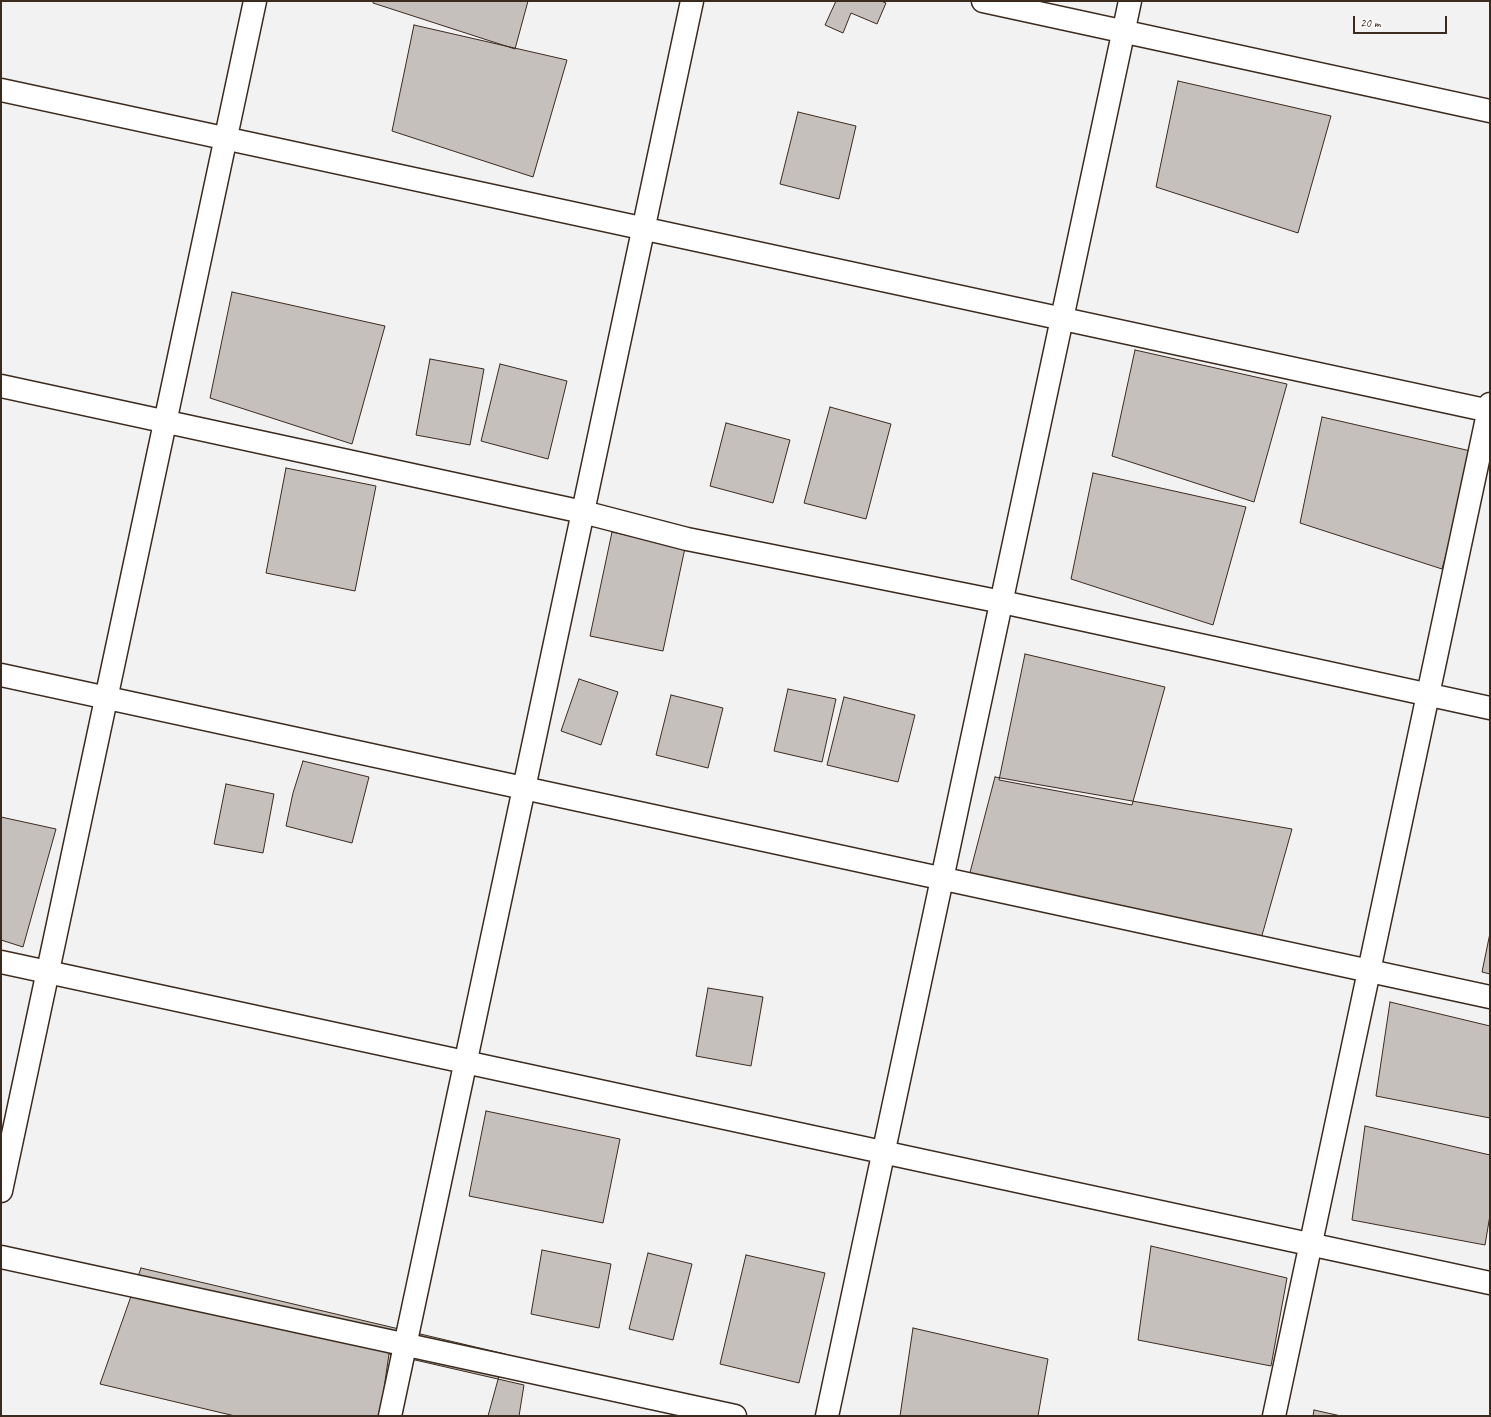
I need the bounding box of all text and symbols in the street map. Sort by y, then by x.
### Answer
scale bar [1355,8,1449,34]
text: 20 m [1360,15,1380,31]

